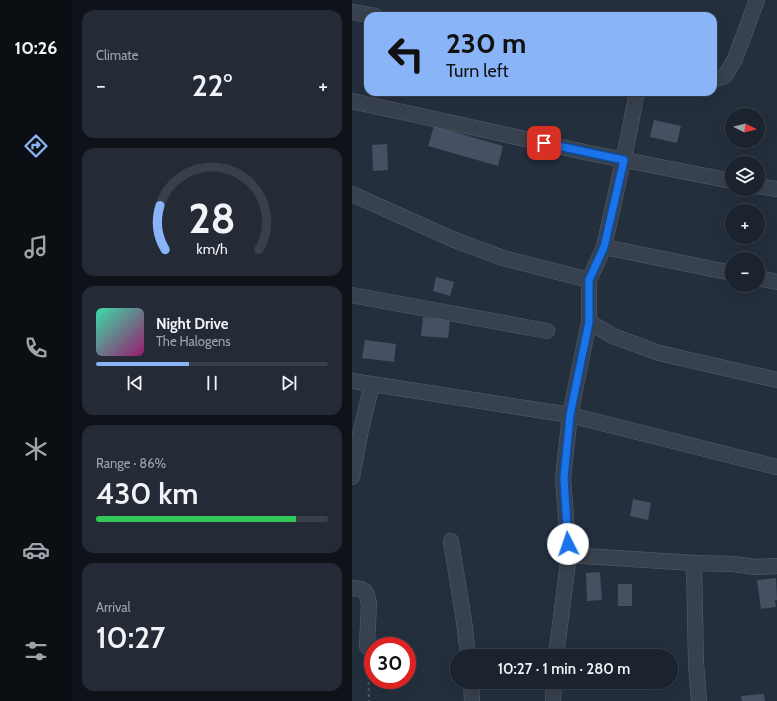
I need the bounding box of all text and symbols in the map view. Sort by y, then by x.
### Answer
text: 230 m [446,26,526,60]
icon: left [380,28,432,80]
text: 10:26 [15,37,57,59]
text: Climate [96,47,138,63]
text: Turn left [446,60,509,82]
text: 22° [192,67,232,104]
text: − [96,72,106,99]
text: + [318,72,328,99]
north arrow [725,108,765,148]
map controls [725,108,765,292]
pin [527,126,561,160]
icon: directions [22,132,50,160]
icon: arrive [533,132,555,154]
button: layers [725,156,765,196]
text: 28 [188,193,236,243]
button: + [725,204,765,244]
icon: music [22,233,50,261]
text: km/h [196,240,228,258]
button: − [725,252,765,292]
text: Night Drive [156,315,229,333]
text: The Halogens [156,333,231,349]
icon: phone [22,334,50,362]
icon: previous [124,372,146,394]
icon: pause [201,372,223,394]
icon: next [278,372,300,394]
icon: climate [22,435,50,463]
text: Range · 86% [96,455,166,471]
text: 430 km [96,475,199,512]
position arrow [547,523,589,565]
icon: car [22,536,50,564]
text: Arrival [96,599,131,615]
text: 10:27 [96,619,165,656]
icon: filters [22,637,50,665]
speed limit sign: 30 [364,637,416,689]
text: 10:27 · 1 min · 280 m [498,660,630,678]

